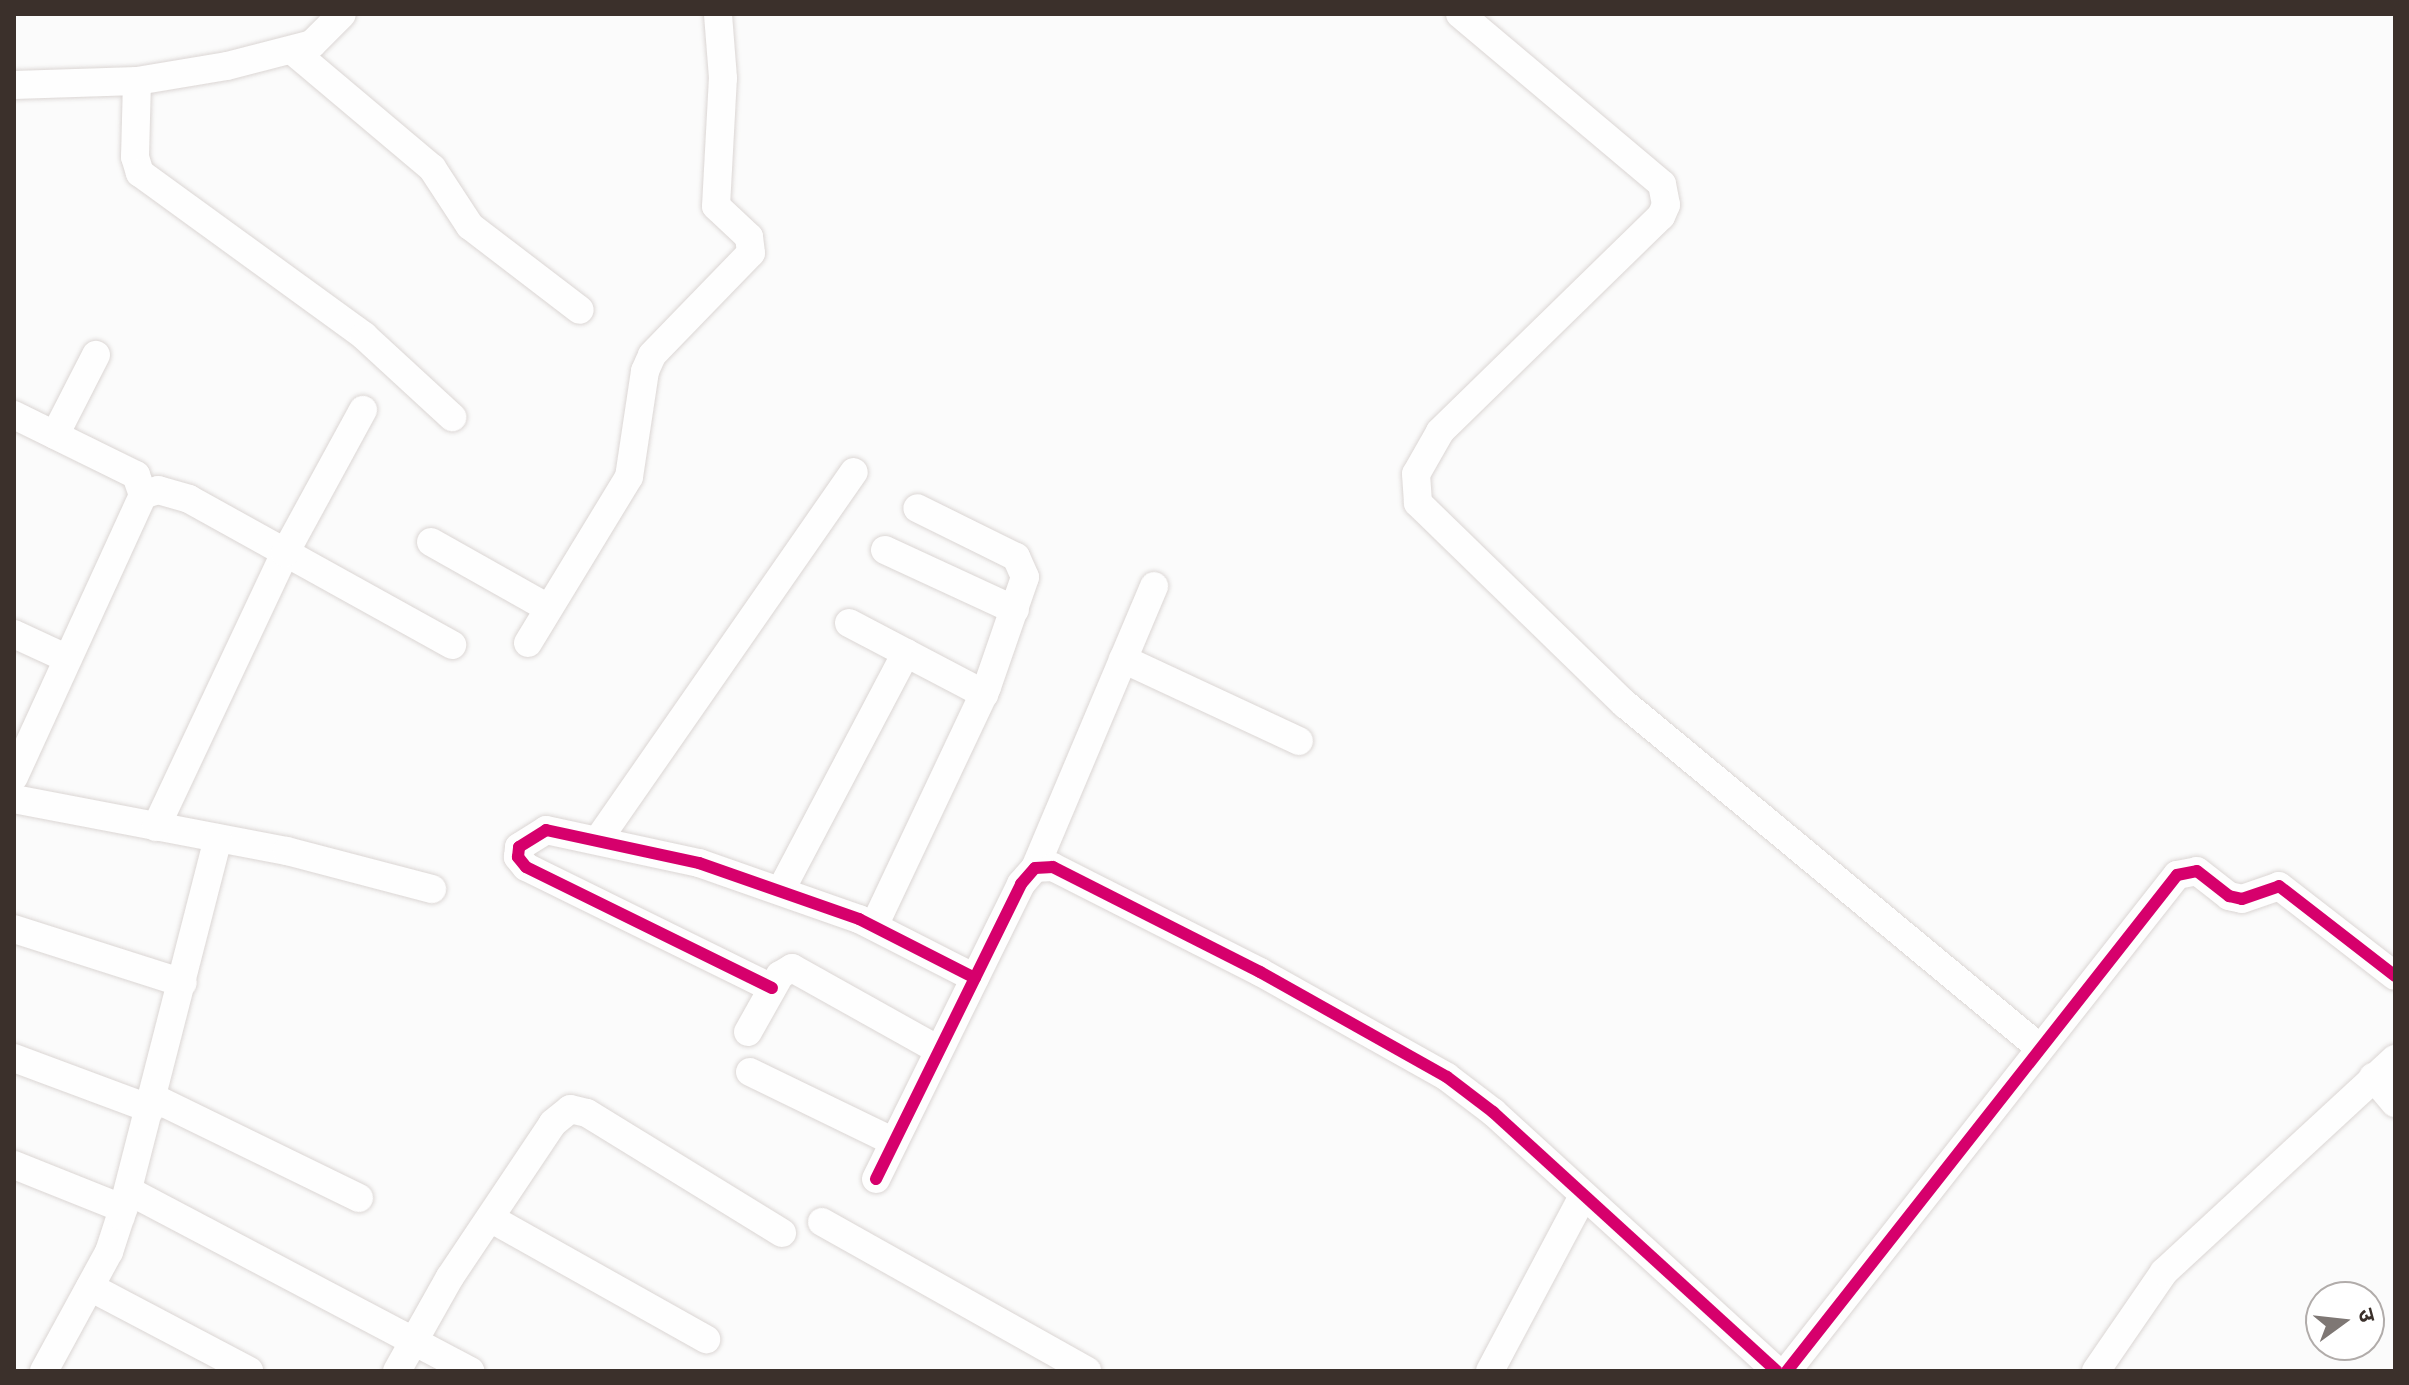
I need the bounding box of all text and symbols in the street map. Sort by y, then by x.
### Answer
north arrow [2305,1281,2385,1361]
text: उ [2352,1305,2381,1325]

